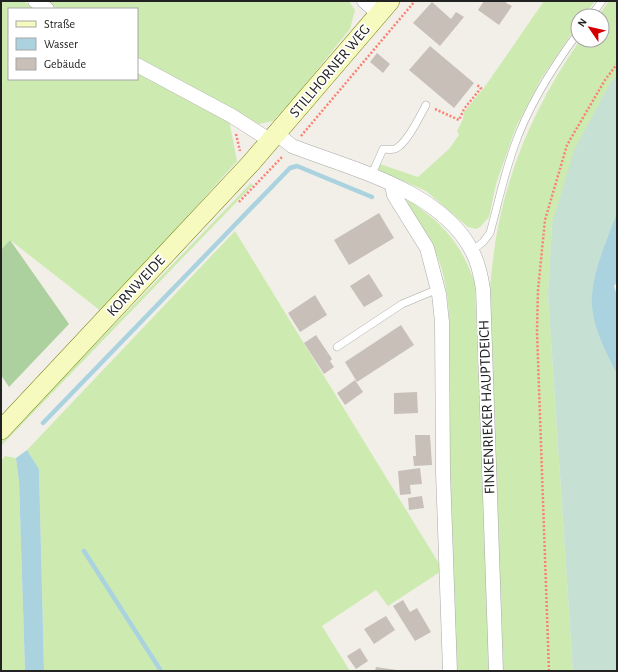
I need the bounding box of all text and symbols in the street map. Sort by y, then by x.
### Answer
legend [8,8,138,80]
north arrow [570,8,610,48]
text: N [575,16,589,29]
text: Straße [44,18,75,30]
street label: STILLHORNER WEG [287,22,373,120]
text: Wasser [44,38,78,50]
text: Gebäude [44,58,86,70]
street label: KORNWEIDE [104,253,168,319]
street label: FINKENRIEKER HAUPTDEICH [476,320,498,494]

